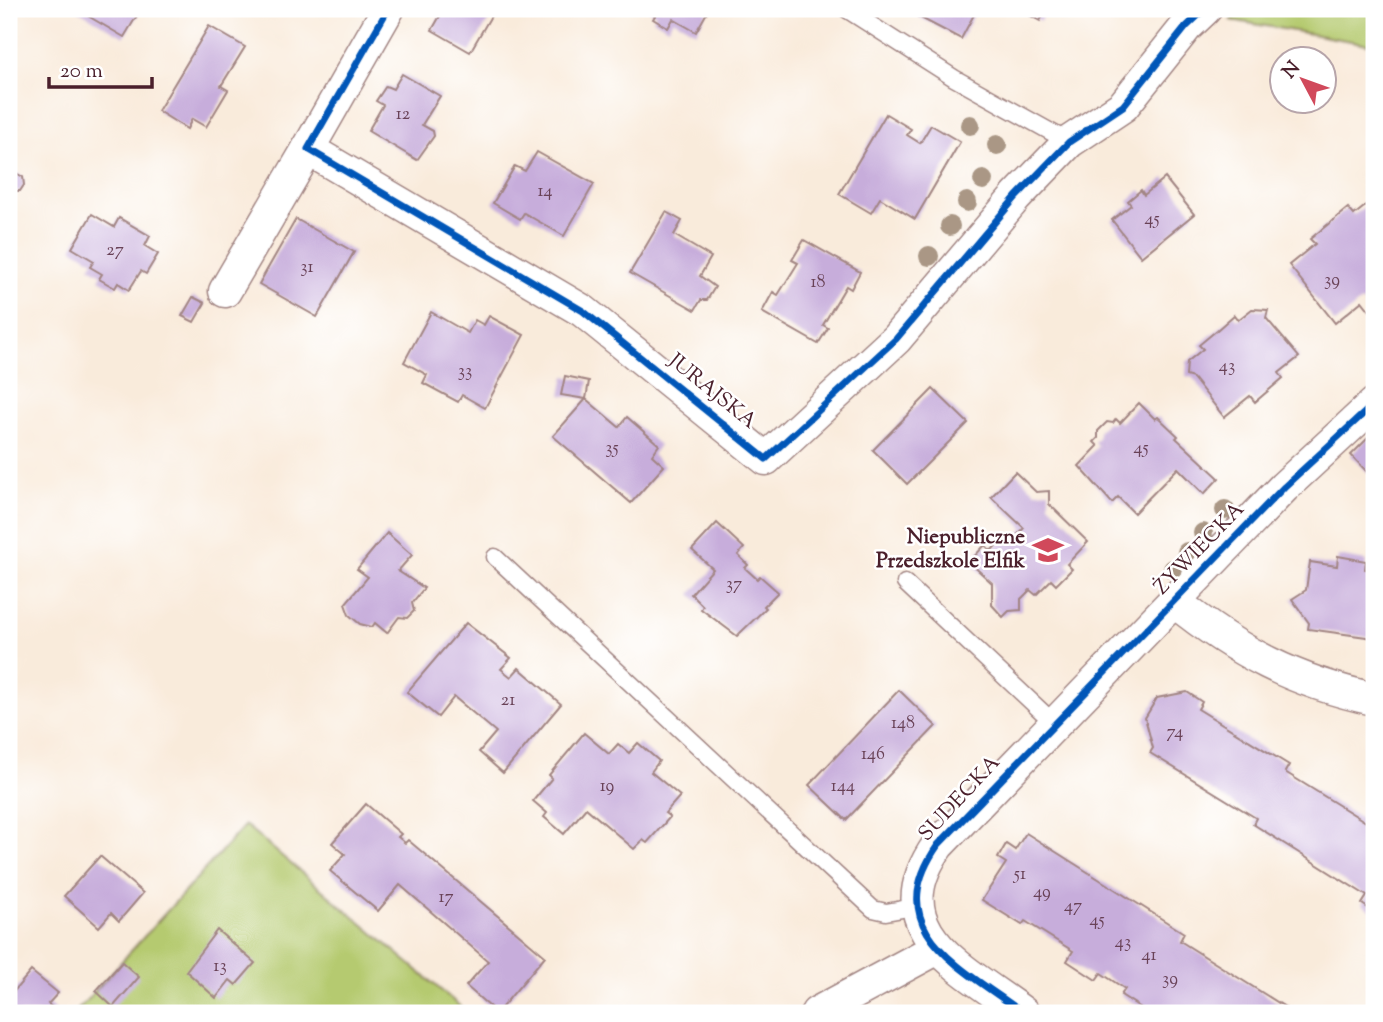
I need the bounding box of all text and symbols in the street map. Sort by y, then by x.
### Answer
scale bar [49,46,152,90]
north arrow [1268,46,1338,116]
text: N [1277,56,1307,85]
text: 20 m [60,57,103,87]
house number: 12 [396,102,411,128]
house number: 14 [537,179,553,205]
house number: 45 [1144,207,1160,233]
house number: 27 [106,238,124,264]
house number: 31 [300,255,314,281]
house number: 39 [1324,268,1340,294]
house number: 18 [810,270,826,296]
street label: JURAJSKA [661,346,763,437]
house number: 43 [1219,354,1235,380]
house number: 33 [458,359,472,385]
house number: 35 [605,436,619,462]
house number: 45 [1133,436,1149,462]
street label: ŻYWIECKA [1148,496,1252,602]
place label: Niepubliczne Przedszkole Elfik [876,523,1026,577]
school or university icon: Niepubliczne Przedszkole Elfik [1031,533,1065,567]
house number: 37 [726,572,742,598]
house number: 21 [501,688,515,714]
house number: 148 [891,711,915,737]
house number: 74 [1167,720,1183,746]
house number: 146 [861,742,885,768]
street label: SUDECKA [912,749,1008,849]
house number: 19 [600,774,615,800]
house number: 144 [831,774,855,800]
house number: 51 [1013,862,1026,888]
house number: 49 [1033,880,1051,906]
house number: 17 [438,885,454,911]
house number: 47 [1064,894,1082,920]
house number: 45 [1089,908,1105,934]
house number: 43 [1115,930,1131,956]
house number: 41 [1141,943,1157,969]
house number: 13 [213,954,227,980]
house number: 39 [1162,967,1178,993]

